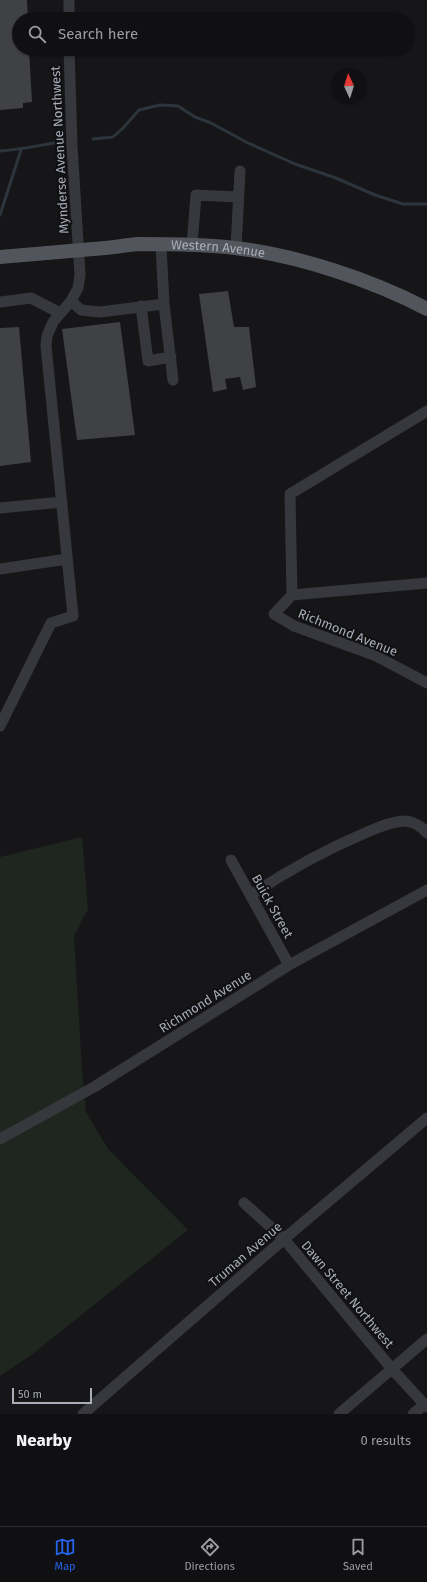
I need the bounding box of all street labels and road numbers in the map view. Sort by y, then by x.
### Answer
street label: Mynderse Avenue Northwest [48,65,71,234]
street label: Western Avenue [171,237,266,260]
street label: Richmond Avenue [296,606,400,659]
street label: Buick Street [249,872,296,941]
street label: Richmond Avenue [156,967,254,1036]
street label: Truman Avenue [206,1219,285,1290]
street label: Dawn Street Northwest [298,1238,397,1351]

